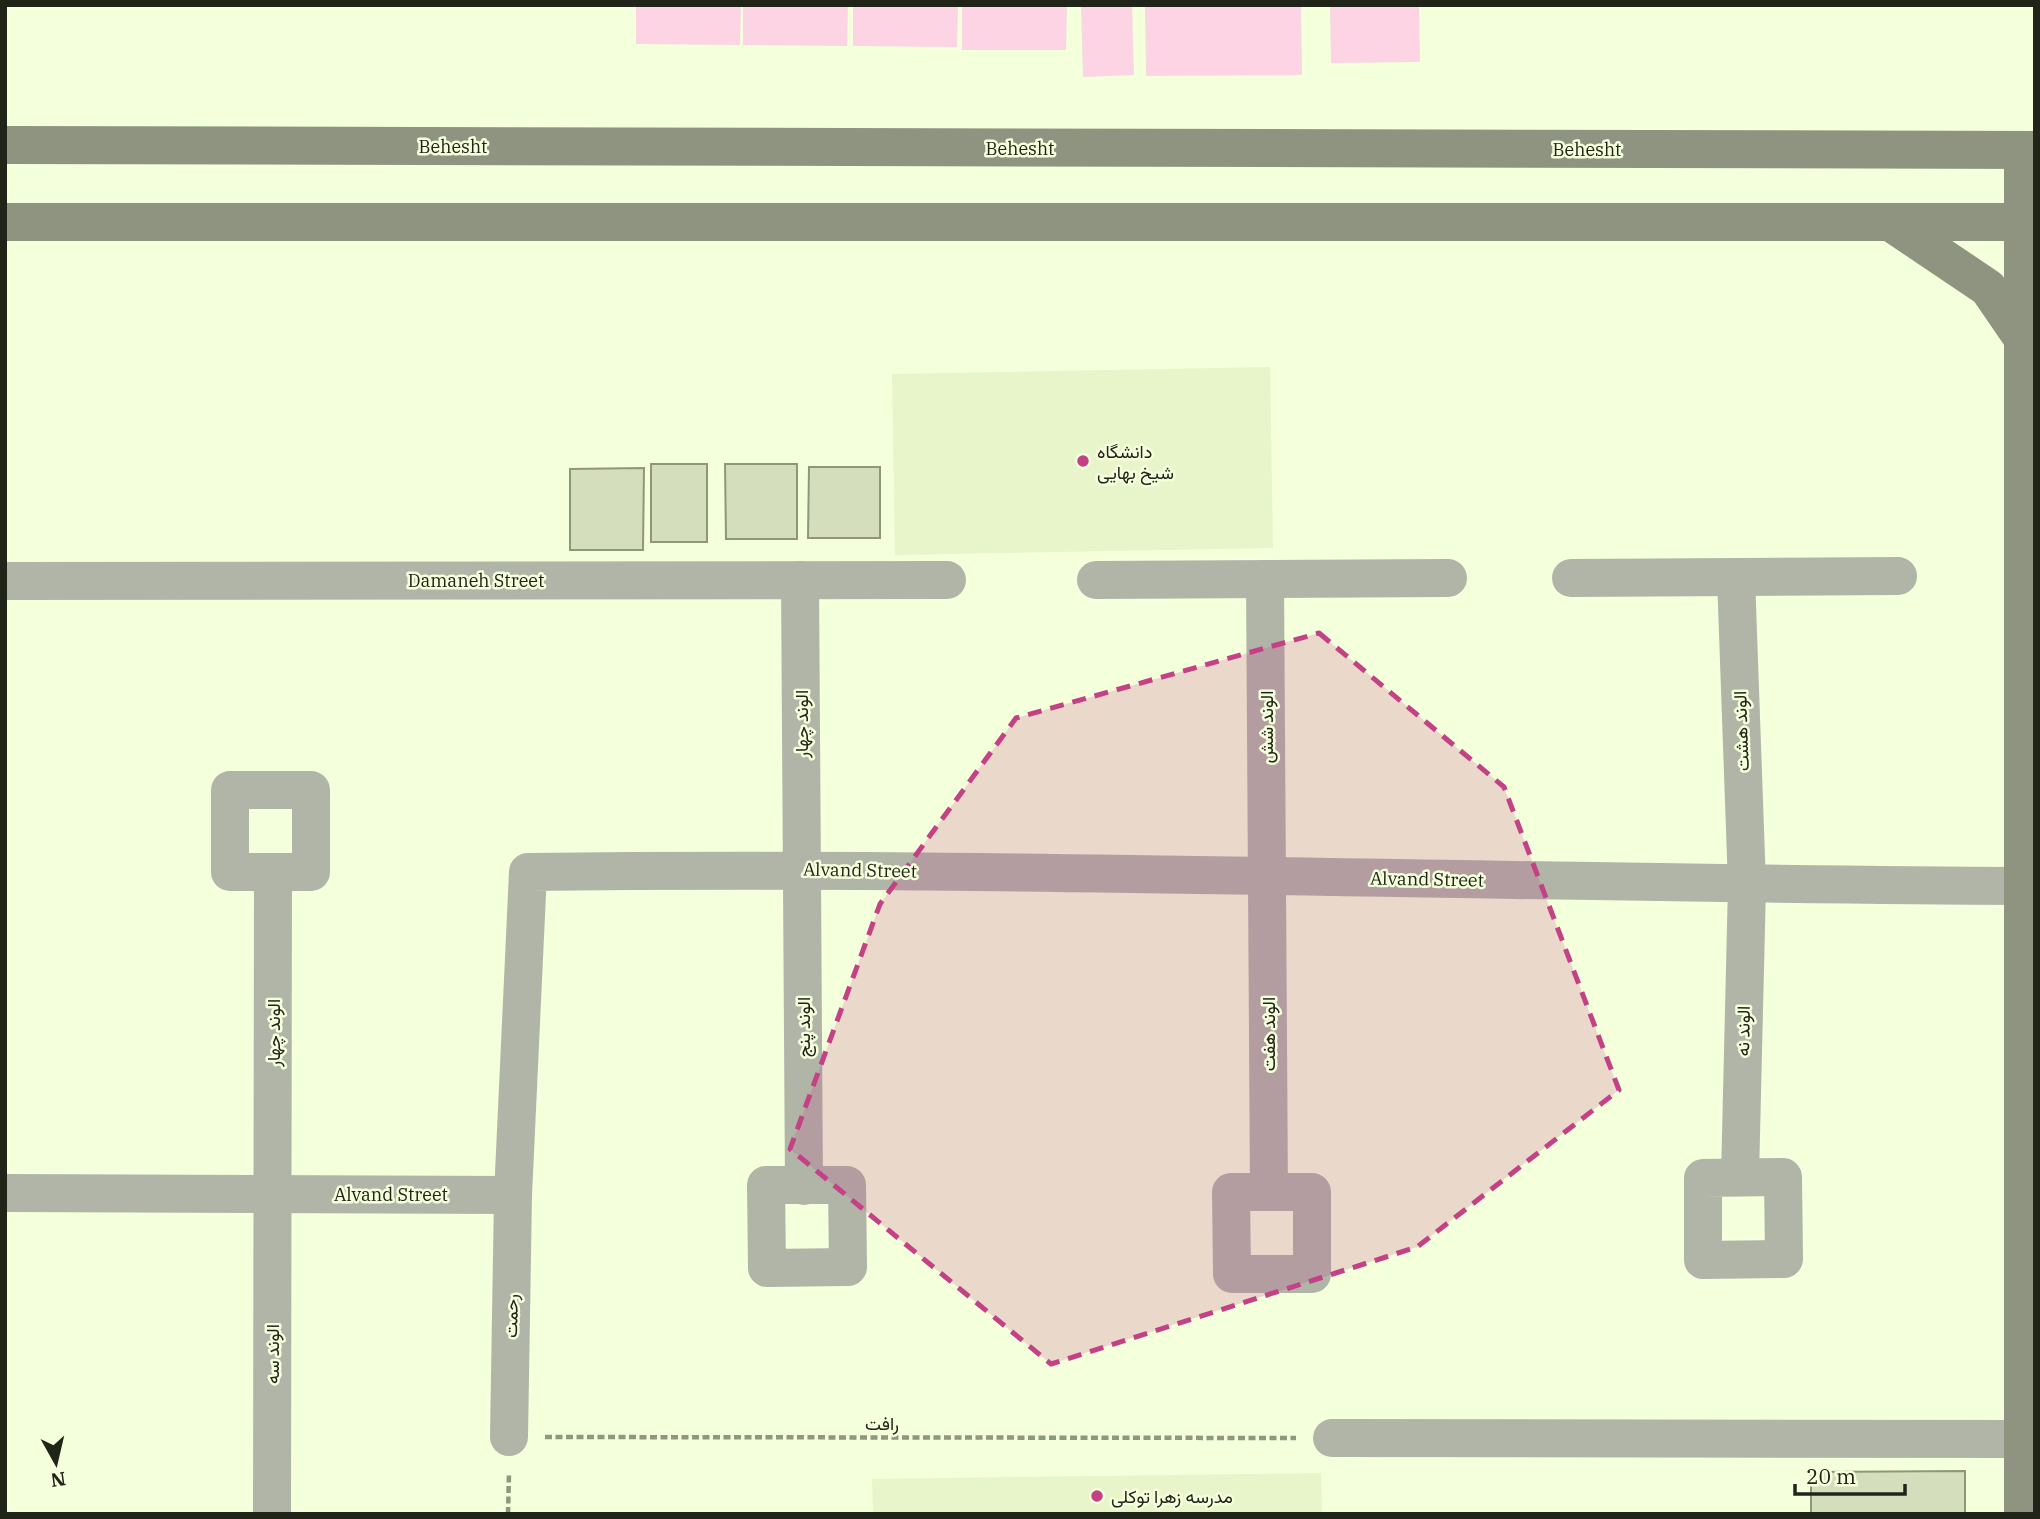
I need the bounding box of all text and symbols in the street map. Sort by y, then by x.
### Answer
street label: Behesht [419,135,487,158]
street label: Behesht [986,137,1054,160]
street label: Behesht [1553,138,1621,161]
place label: دانشگاه شیخ بهایی [1097,440,1174,485]
marker: دانشگاه شیخ بهایی [1075,453,1091,469]
street label: Damaneh Street [408,569,544,592]
street label: الوند چهار [790,690,814,759]
street label: الوند هشت [1728,690,1754,772]
street label: الوند شش [1255,691,1278,763]
street label: Alvand Street [803,858,917,882]
street label: Alvand Street [1370,867,1484,891]
street label: الوند پنج [792,997,816,1057]
street label: الوند هفت [1257,997,1280,1071]
street label: الوند چهار [262,999,286,1068]
street label: الوند نه [1731,1005,1755,1057]
street label: Alvand Street [334,1183,448,1206]
street label: رحمت [499,1294,523,1338]
street label: الوند سه [261,1324,284,1384]
street label: رافت [865,1412,899,1435]
north arrow [21,1428,91,1498]
scale bar [1795,1452,1905,1496]
text: 20 m [1806,1462,1856,1490]
text: N [49,1467,67,1493]
place label: مدرسه زهرا توکلی [1111,1485,1233,1508]
marker: مدرسه زهرا توکلی [1089,1488,1105,1504]

